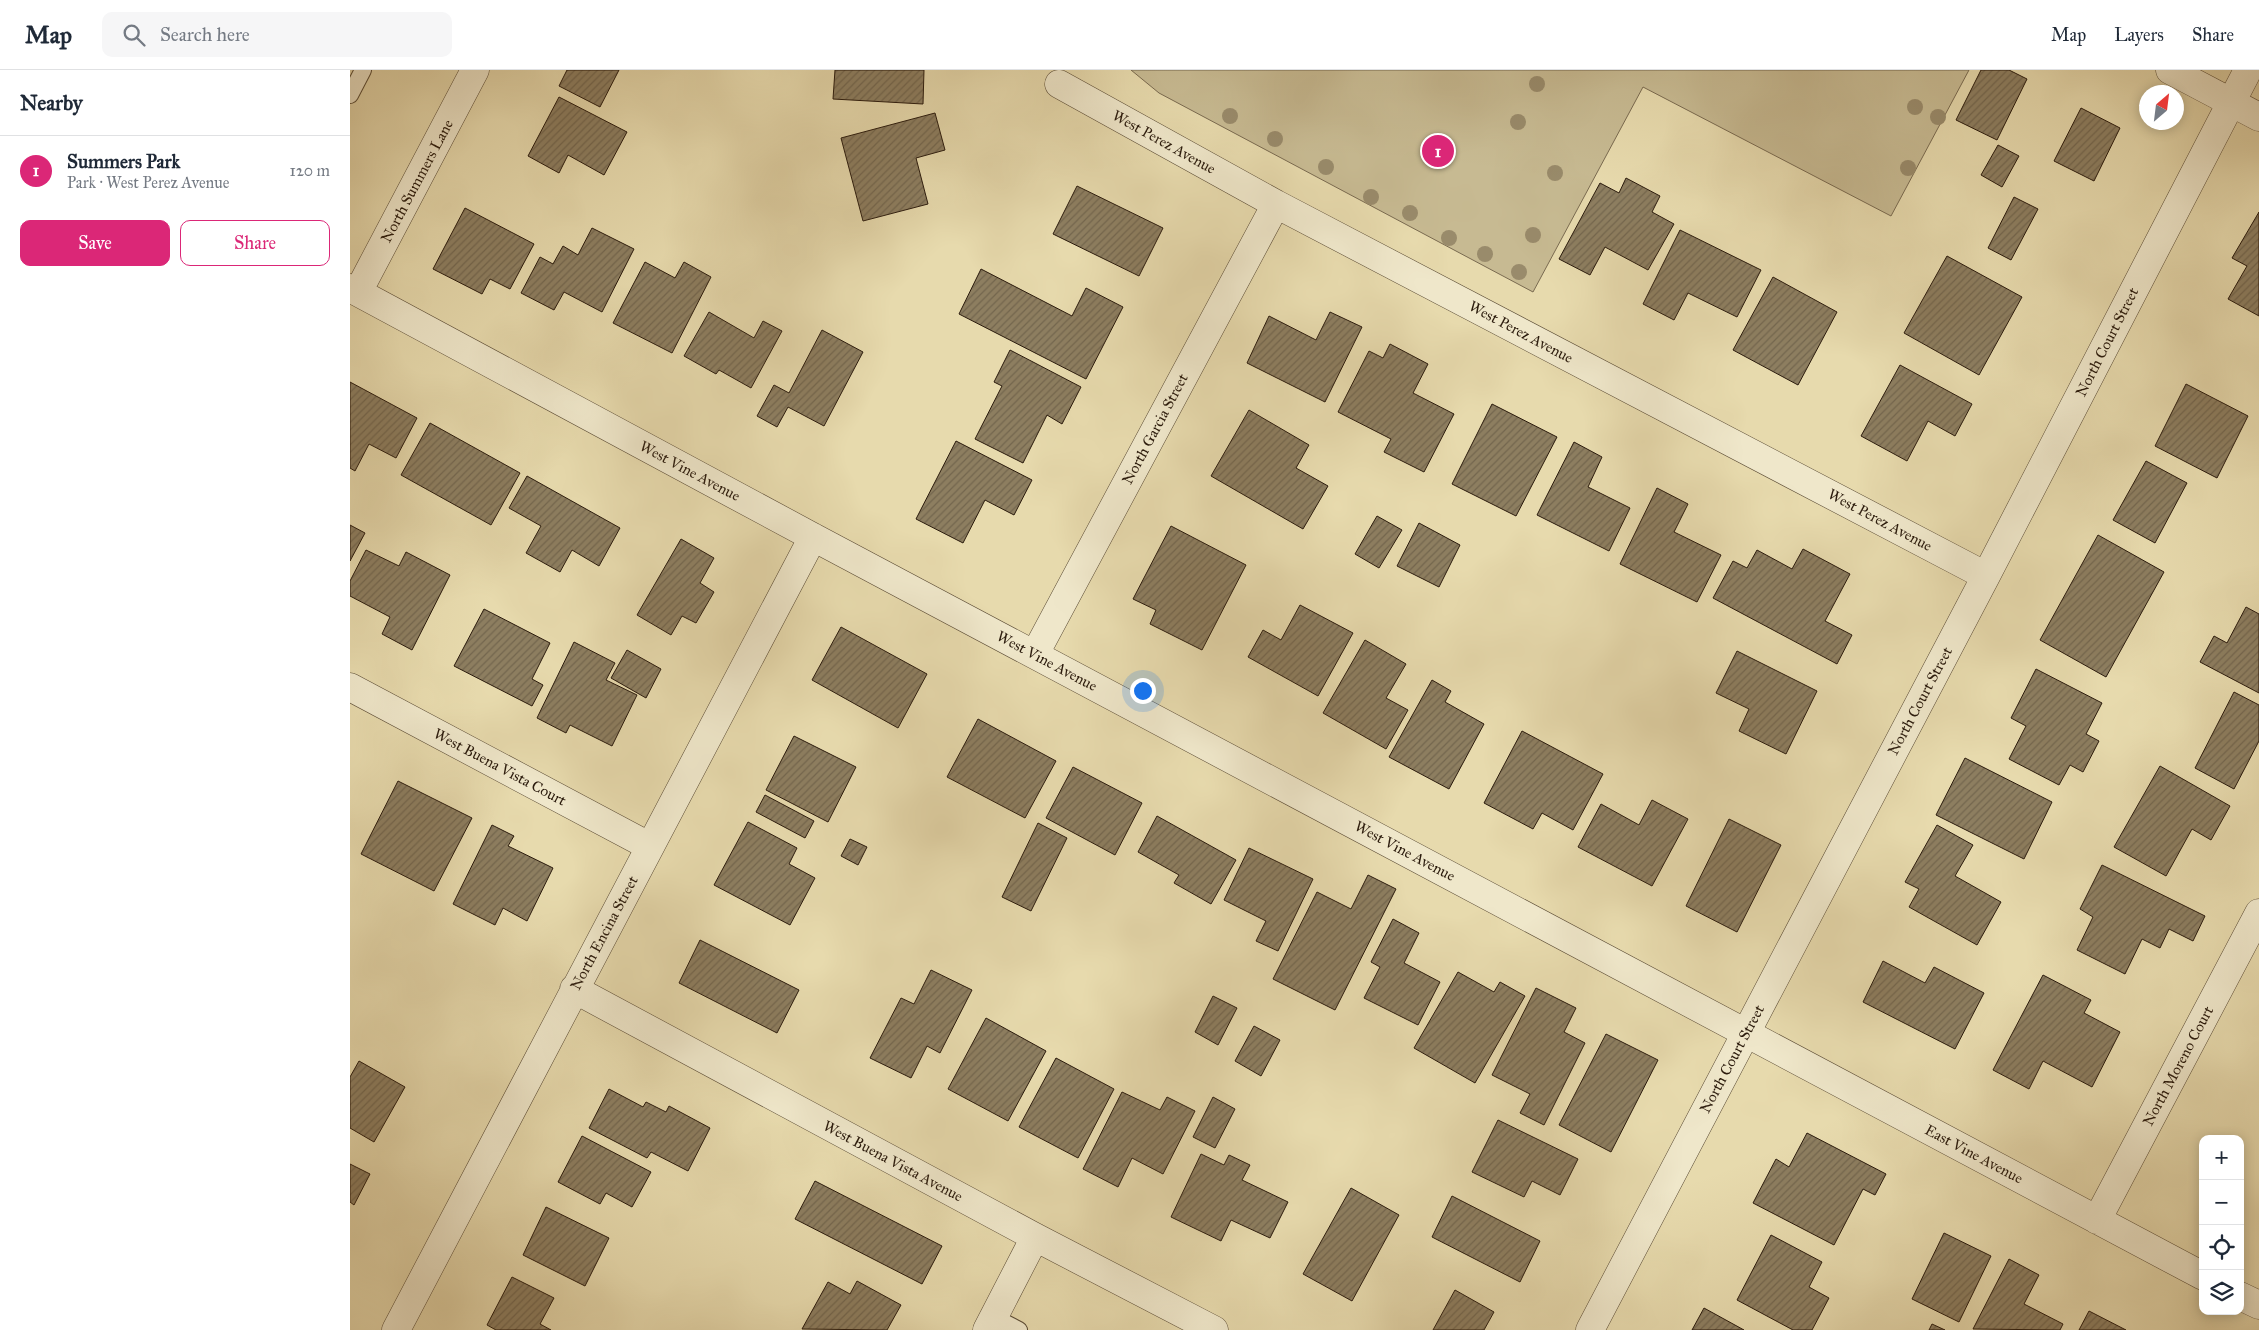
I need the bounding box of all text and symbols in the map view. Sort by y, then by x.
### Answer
search box [102,12,452,57]
text: Map [25,20,72,50]
icon: search [120,21,148,49]
text: Search here [160,23,250,46]
text: Map [2051,24,2086,46]
text: Layers [2114,24,2164,46]
text: Share [2192,24,2234,46]
north arrow [2139,85,2184,130]
text: Nearby [20,90,83,116]
street label: West Perez Avenue [1109,106,1219,178]
street label: North Summers Lane [377,116,457,246]
pin: 1 [1422,132,1454,170]
text: Summers Park [67,150,180,173]
text: 1 [33,161,39,180]
text: 120 m [290,161,330,180]
text: Park · West Perez Avenue [67,173,229,192]
button: Save [20,220,170,266]
button: Share [180,220,330,266]
street label: North Court Street [2072,284,2143,400]
street label: West Perez Avenue [1466,297,1576,367]
street label: North Garcia Street [1118,370,1192,487]
street label: West Vine Avenue [637,437,743,505]
street label: West Perez Avenue [1825,485,1935,555]
street label: West Vine Avenue [994,627,1100,695]
street label: North Court Street [1884,643,1956,758]
your location [1130,678,1156,704]
street label: West Buena Vista Court [431,724,570,810]
street label: West Vine Avenue [1352,817,1458,885]
street label: North Encina Street [566,872,642,993]
street label: North Court Street [1696,1001,1768,1116]
street label: North Moreno Court [2139,1002,2218,1129]
street label: West Buena Vista Avenue [820,1117,966,1205]
street label: East Vine Avenue [1922,1121,2026,1187]
map controls [2199,1135,2244,1315]
button: + [2199,1135,2244,1180]
button: − [2199,1180,2244,1225]
button: locate [2199,1225,2244,1270]
button: layers [2199,1270,2244,1315]

